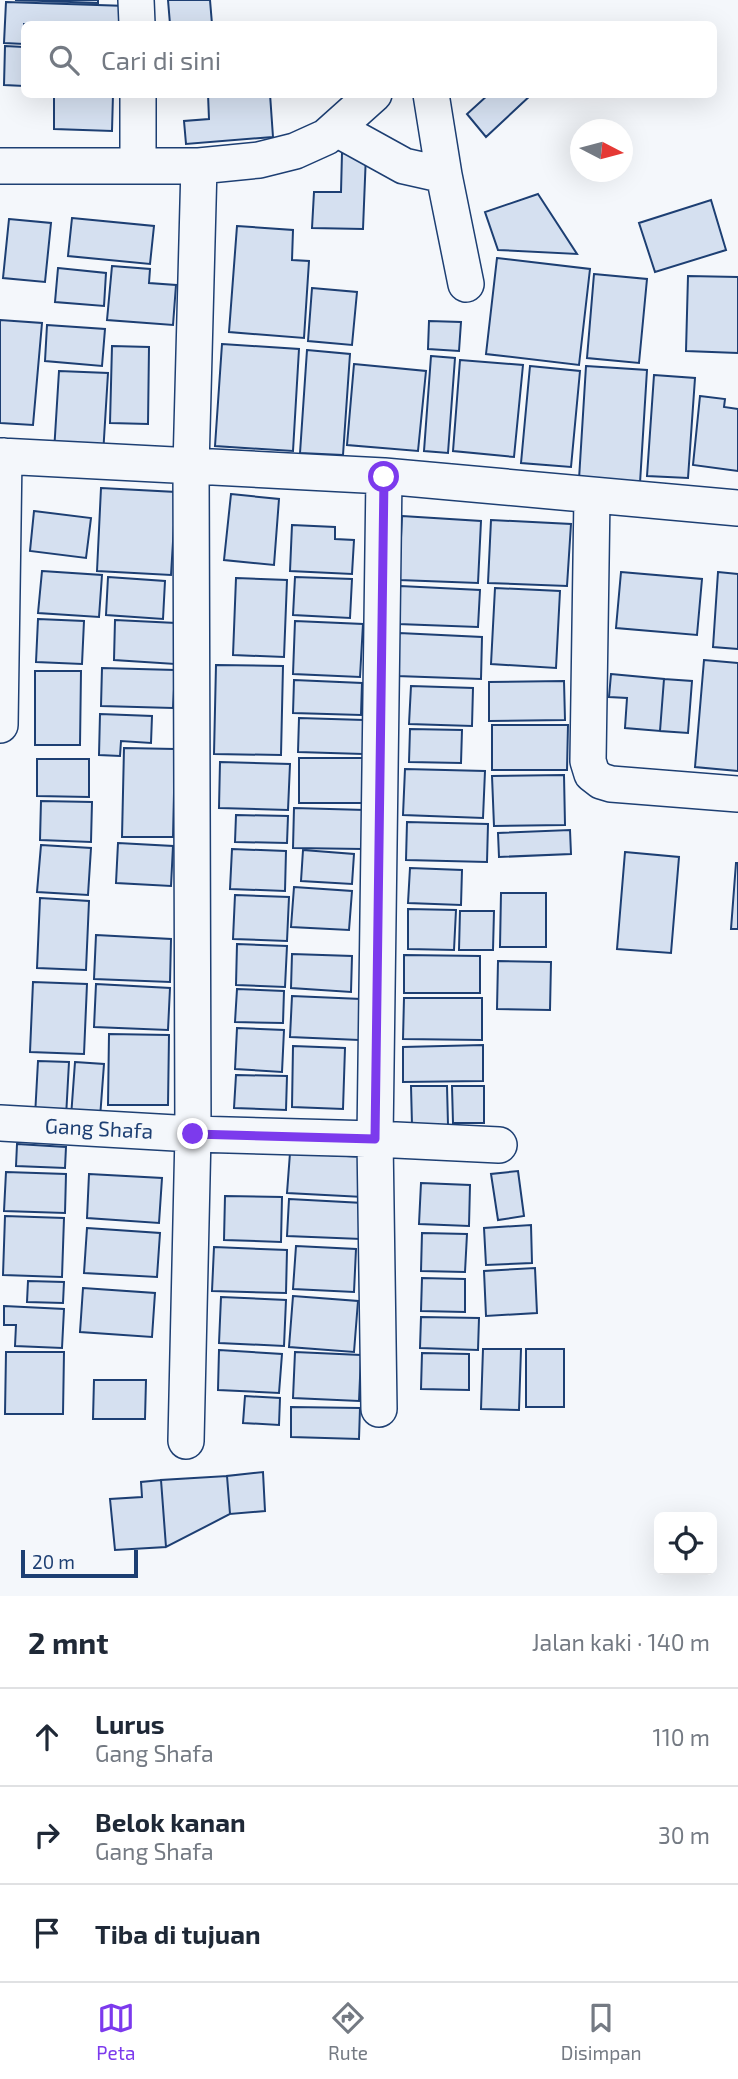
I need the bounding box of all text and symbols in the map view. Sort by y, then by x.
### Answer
search box [21,21,717,98]
icon: search [45,41,83,79]
text: Cari di sini [101,44,221,75]
north arrow [570,119,633,182]
route start [368,461,399,492]
street label: Gang Shafa [44,1112,154,1143]
route end [177,1118,208,1149]
map controls [654,1512,717,1575]
button: locate [654,1512,717,1575]
scale bar [21,1547,138,1579]
text: 20 m [32,1550,75,1573]
text: 2 mnt [28,1624,109,1660]
text: Jalan kaki · 140 m [532,1628,710,1656]
text: Lurus [95,1708,165,1739]
icon: ahead [28,1718,66,1756]
text: 110 m [653,1723,710,1751]
text: Gang Shafa [95,1739,214,1767]
text: Belok kanan [95,1806,246,1837]
icon: right [28,1816,66,1854]
text: 30 m [658,1821,710,1849]
text: Gang Shafa [95,1837,214,1865]
icon: arrive [28,1914,66,1952]
text: Tiba di tujuan [95,1918,261,1949]
tab: Peta [96,1999,135,2064]
tab: Rute [328,1999,368,2064]
tab: Disimpan [561,1999,642,2064]

